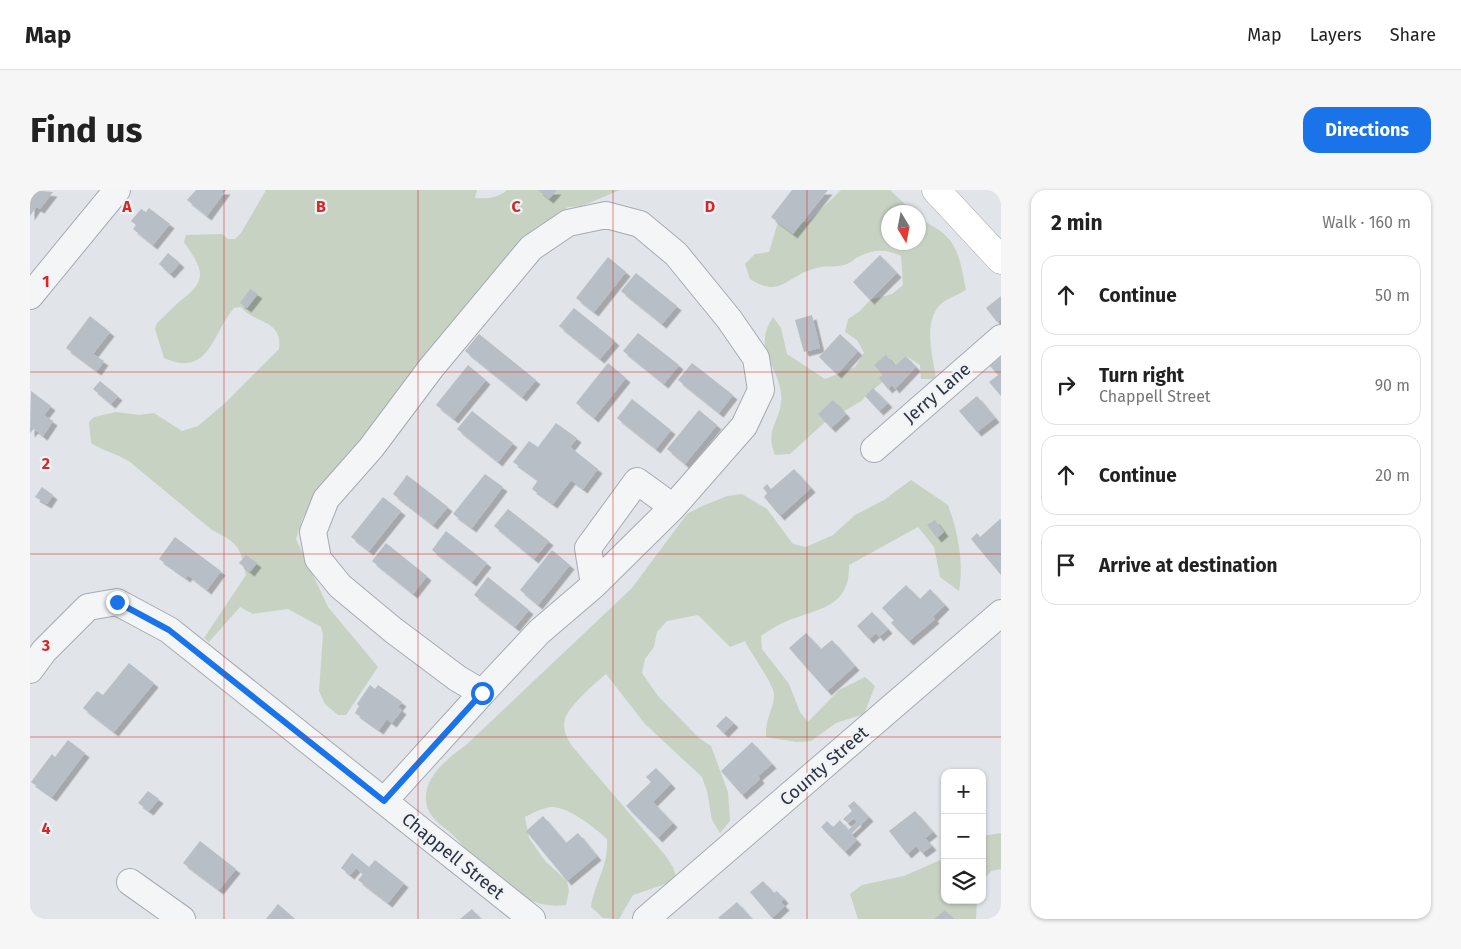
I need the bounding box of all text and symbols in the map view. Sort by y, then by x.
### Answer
text: Map [25,21,71,49]
text: Map [1247,24,1282,46]
text: Layers [1310,24,1362,46]
text: Share [1390,24,1436,46]
button: Directions [1303,107,1431,153]
text: Find us [30,109,142,151]
text: A [121,197,132,216]
text: B [316,197,326,216]
text: C [511,197,521,216]
text: D [705,197,715,216]
north arrow [881,205,926,250]
text: 2 min [1051,210,1103,236]
text: Walk · 160 m [1322,213,1411,232]
text: 1 [42,272,50,291]
icon: ahead [1052,281,1080,309]
text: Continue [1099,284,1177,307]
text: 50 m [1375,286,1410,305]
street label: Jerry Lane [899,358,975,428]
text: Turn right [1099,364,1184,387]
icon: right [1052,371,1080,399]
text: 90 m [1375,376,1410,395]
text: Chappell Street [1099,387,1211,406]
text: 2 [42,454,50,473]
icon: ahead [1052,461,1080,489]
text: Continue [1099,464,1177,487]
text: 20 m [1375,466,1410,485]
icon: arrive [1052,551,1080,579]
text: Arrive at destination [1099,554,1278,577]
route end [106,591,129,614]
text: 3 [41,636,50,655]
route start [471,682,494,705]
street label: County Street [775,721,873,810]
map controls [941,769,986,904]
button: + [941,769,986,814]
street label: Chappell Street [397,808,509,904]
button: − [941,814,986,859]
text: 4 [41,819,51,838]
button: layers [941,859,986,904]

